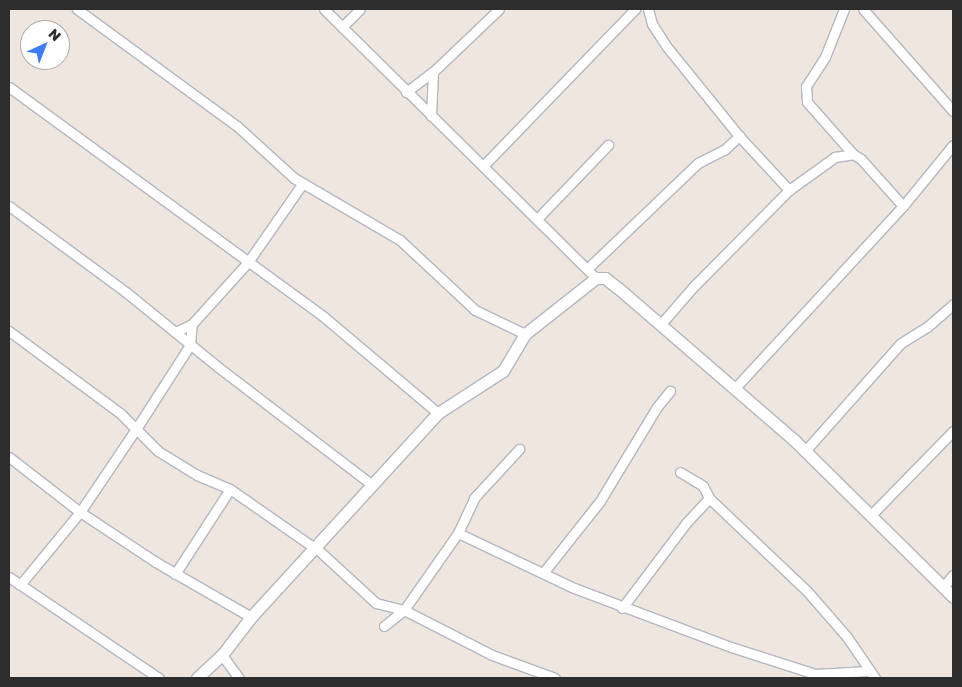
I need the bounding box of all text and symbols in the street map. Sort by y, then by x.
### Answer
north arrow [20,20,70,70]
text: N [45,25,65,44]

